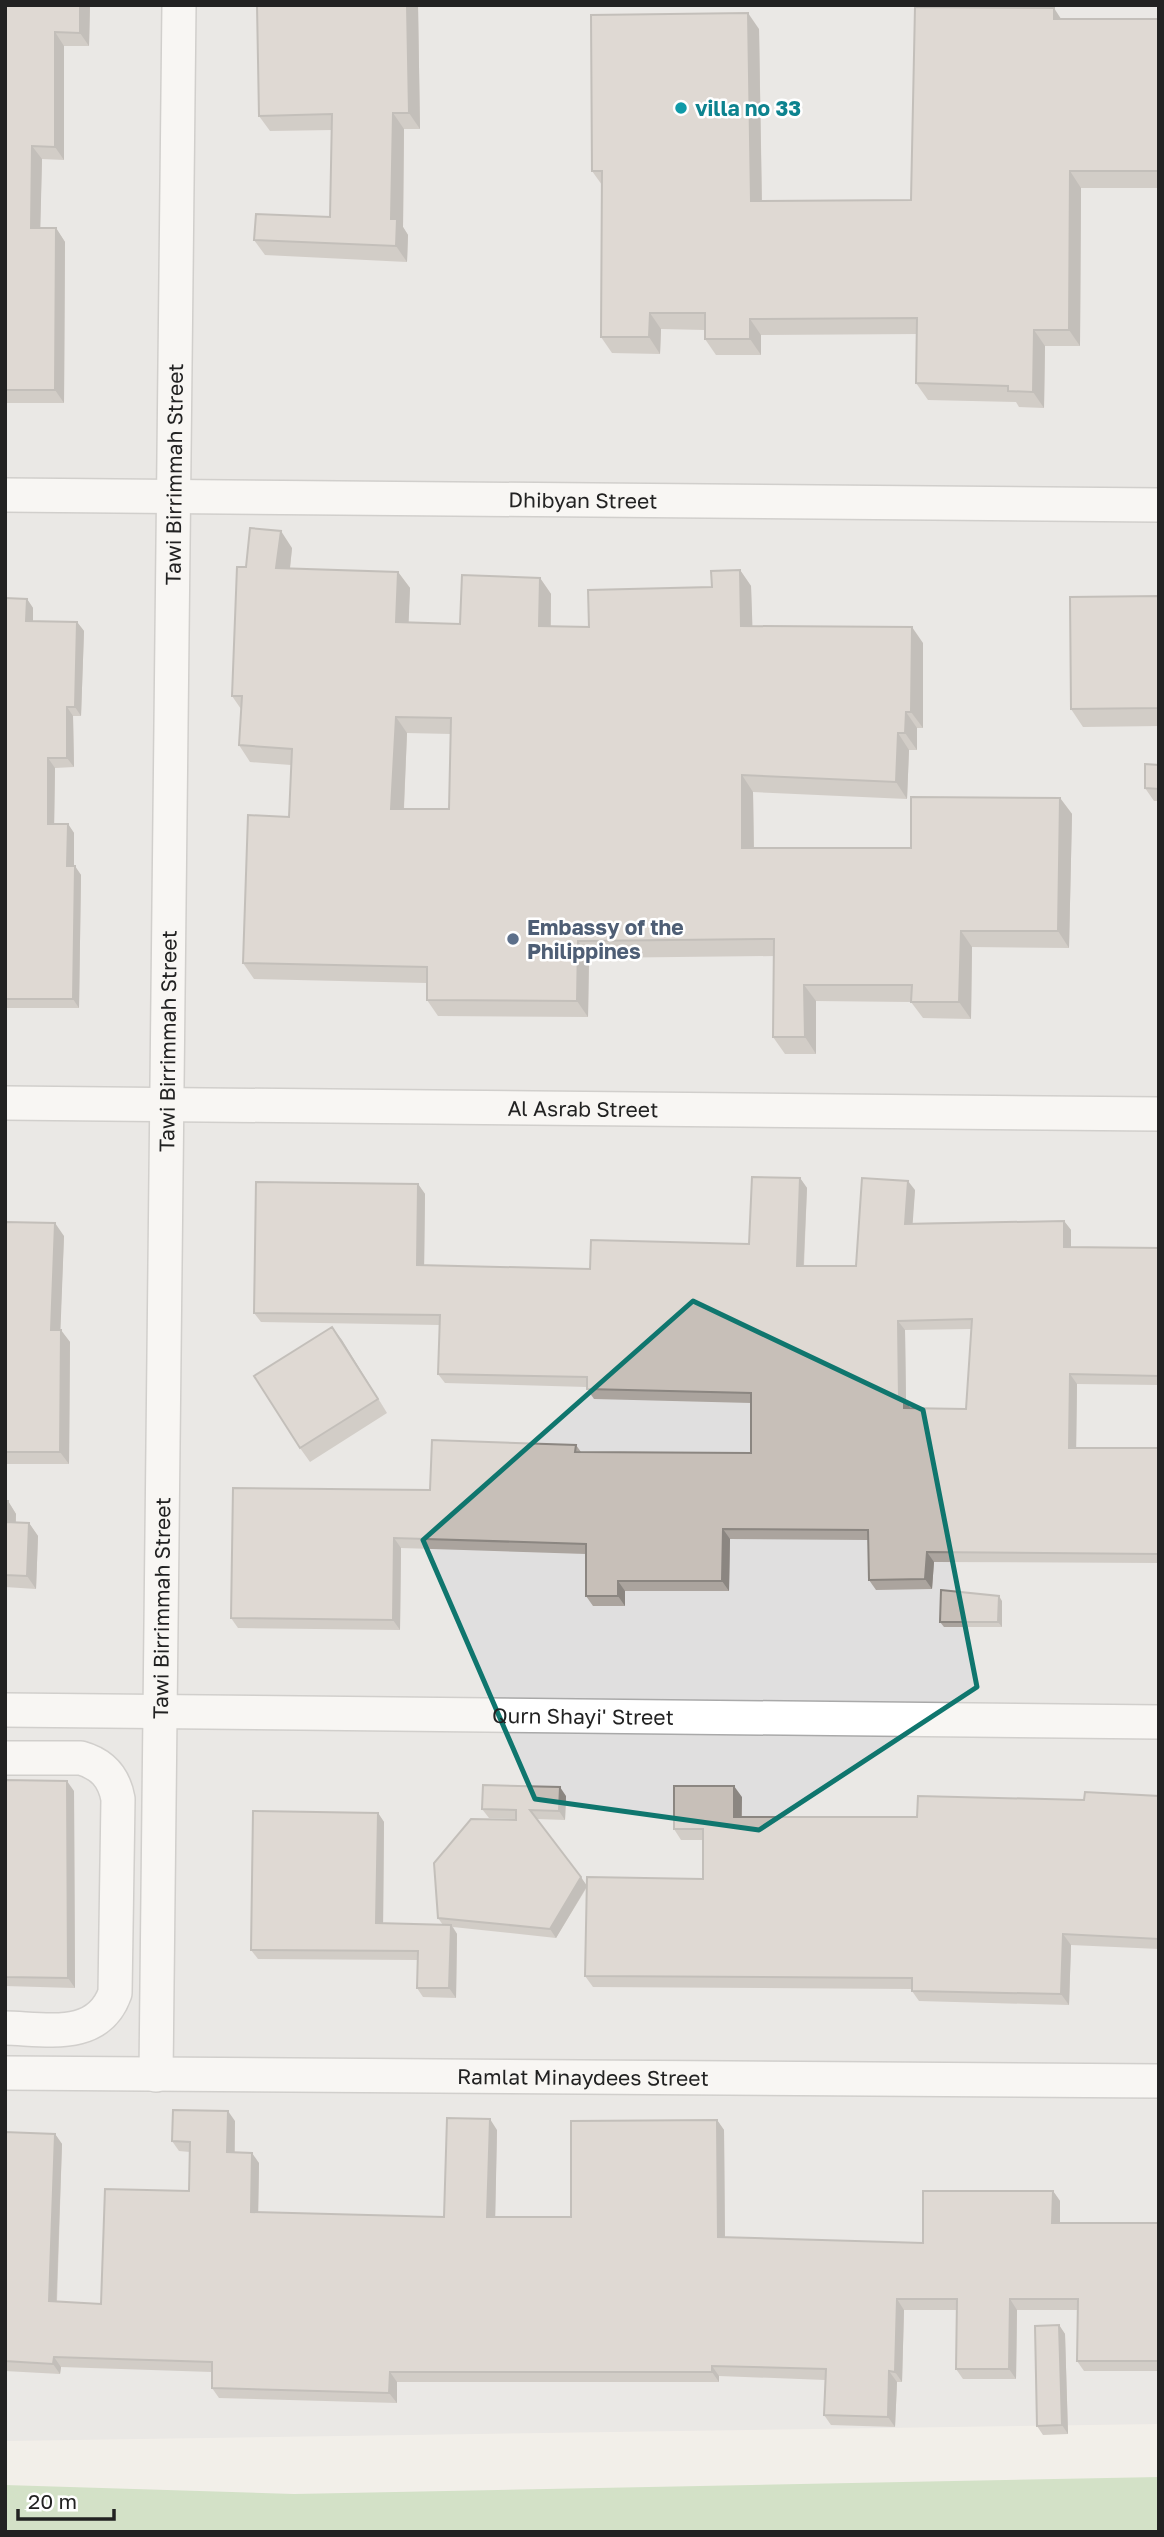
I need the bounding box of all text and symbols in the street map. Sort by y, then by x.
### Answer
place label: villa no 33 [695,95,801,121]
marker: villa no 33 [673,100,689,116]
street label: Tawi Birrimmah Street [160,363,188,585]
street label: Dhibyan Street [508,486,658,514]
place label: Embassy of the Philippines [527,914,684,964]
street label: Tawi Birrimmah Street [153,930,182,1152]
marker: Embassy of the Philippines [505,931,521,947]
street label: Al Asrab Street [507,1095,659,1122]
street label: Tawi Birrimmah Street [147,1497,175,1719]
street label: Qurn Shayi' Street [492,1702,674,1730]
street label: Ramlat Minaydees Street [457,2063,709,2091]
scale bar [18,2478,114,2522]
text: 20 m [28,2488,77,2514]

